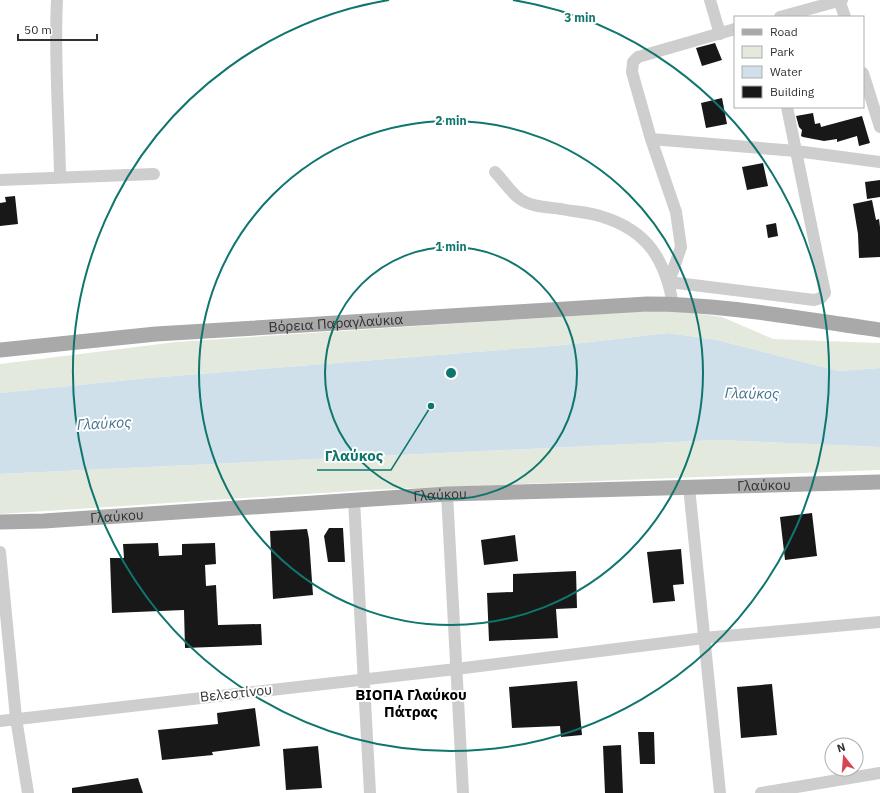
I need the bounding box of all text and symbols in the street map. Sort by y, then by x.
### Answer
text: 3 min [564,10,596,25]
scale bar [18,16,97,42]
legend [734,16,864,108]
text: 50 m [24,22,52,37]
text: Road [770,24,798,39]
text: Park [770,44,795,59]
text: Water [770,64,803,79]
text: Building [770,84,815,99]
text: 2 min [435,113,467,128]
text: 1 min [435,239,467,254]
street label: Βόρεια Παραγλαύκια [268,310,404,336]
centre of rings [444,366,458,380]
water label: Γλαύκος [725,383,780,403]
water label: Γλαύκος [76,412,133,434]
callout: Γλαύκος [317,443,391,470]
text: Γλαύκος [325,446,384,465]
street label: Γλαύκου [737,475,791,495]
street label: Γλαύκου [413,484,467,505]
street label: Γλαύκου [89,505,144,527]
street label: Βελεστίνου [199,680,273,706]
district label: ΒΙΟΠΑ Γλαύκου Πάτρας [355,685,467,721]
north arrow [824,737,864,777]
text: N [835,740,847,755]

